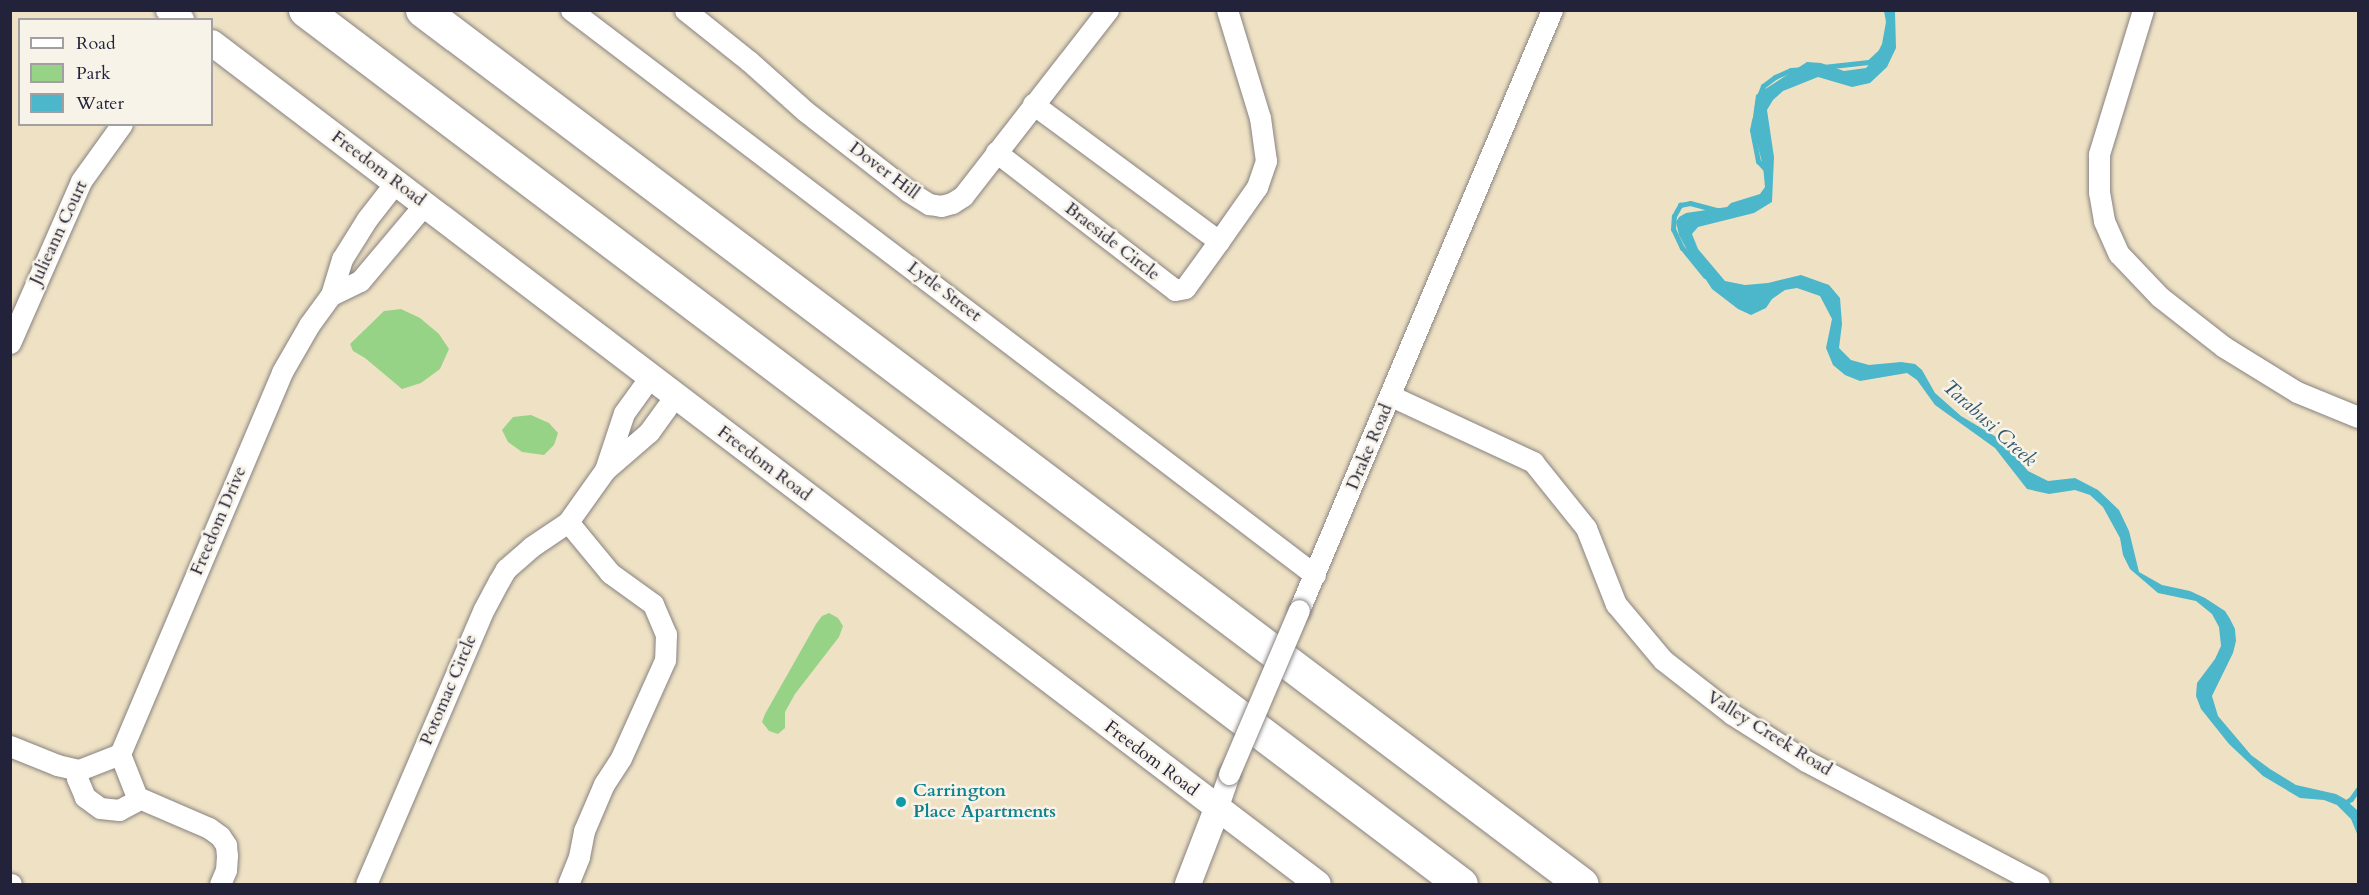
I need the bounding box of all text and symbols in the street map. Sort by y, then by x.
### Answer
legend [18,18,213,126]
text: Road [76,31,116,56]
text: Park [76,61,111,86]
text: Water [76,91,124,116]
street label: Freedom Road [327,127,429,211]
street label: Dover Hill [845,138,923,204]
street label: Julieann Court [25,177,93,289]
street label: Braeside Circle [1060,198,1164,286]
street label: Lytle Street [903,257,985,327]
water label: Tarabusi Creek [1938,375,2042,471]
street label: Drake Road [1342,401,1398,493]
street label: Freedom Road [713,422,815,506]
street label: Freedom Drive [186,463,252,579]
street label: Potomac Circle [416,631,482,749]
street label: Valley Creek Road [1702,687,1836,781]
street label: Freedom Road [1100,717,1202,801]
place label: Carrington Place Apartments [913,781,1056,824]
marker: Carrington Place Apartments [894,795,908,809]

